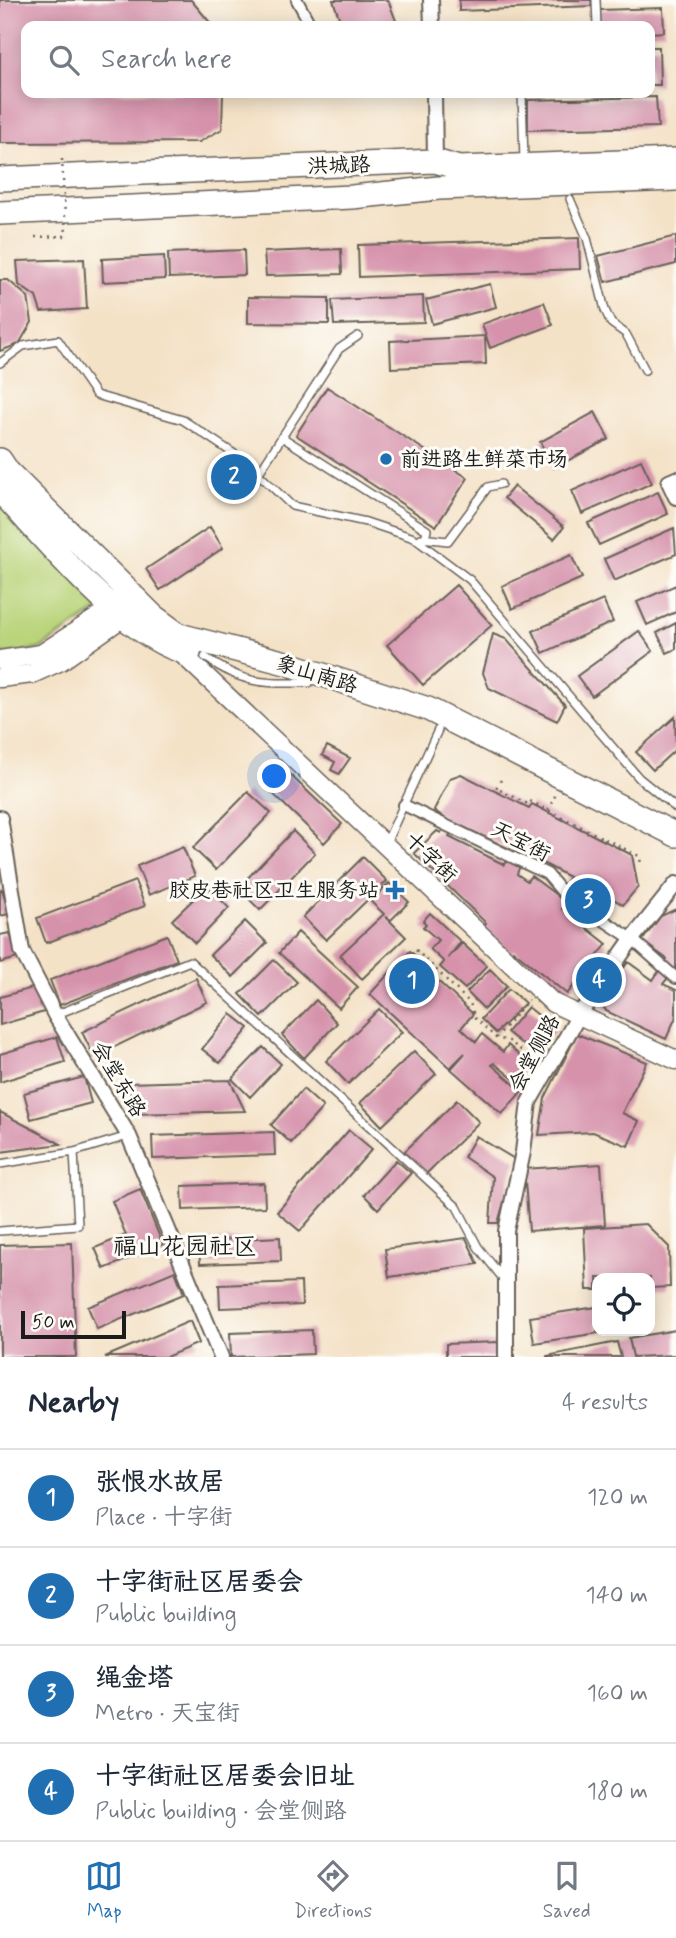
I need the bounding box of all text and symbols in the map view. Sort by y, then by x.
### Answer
search box [21,21,655,98]
icon: search [45,41,83,79]
text: Search here [101,43,232,77]
street label: 洪城路 [307,151,371,181]
place label: 前进路生鲜菜市场 [400,446,568,474]
pin: 2 [211,451,257,503]
marker: 前进路生鲜菜市场 [378,451,394,467]
street label: 象山南路 [272,649,361,701]
your location [257,759,291,793]
street label: 天宝街 [486,815,555,869]
street label: 十字街 [398,826,463,890]
pin: 3 [565,875,611,927]
place label: 胶皮巷社区卫生服务站 [169,877,379,905]
marker: 胶皮巷社区卫生服务站 [385,880,405,900]
pin: 4 [576,954,622,1006]
pin: 1 [389,955,435,1007]
street label: 会堂侧路 [503,1010,567,1097]
street label: 会堂东路 [85,1036,152,1123]
district label: 福山花园社区 [113,1232,257,1263]
map controls [592,1273,655,1336]
button: locate [592,1273,655,1336]
scale bar [21,1308,126,1340]
text: 50 m [32,1310,75,1335]
text: Nearby [28,1383,119,1422]
text: 4 results [562,1388,648,1418]
text: 张恨水故居 [95,1466,225,1500]
text: 1 [46,1483,56,1513]
text: 120 m [587,1483,648,1513]
text: Place · 十字街 [95,1503,232,1533]
text: 十字街社区居委会 [95,1566,303,1600]
text: 2 [45,1581,57,1611]
text: 140 m [585,1581,648,1611]
text: Public building [95,1600,237,1630]
text: 绳金塔 [95,1662,173,1696]
text: 3 [46,1679,56,1709]
text: 160 m [587,1679,648,1709]
text: Metro · 天宝街 [95,1699,240,1729]
text: 十字街社区居委会旧址 [95,1760,355,1794]
text: 4 [44,1777,58,1807]
text: 180 m [587,1777,648,1807]
text: Public building · 会堂侧路 [95,1797,346,1827]
tab: Map [85,1857,123,1924]
tab: Directions [294,1857,372,1924]
tab: Saved [543,1857,591,1924]

